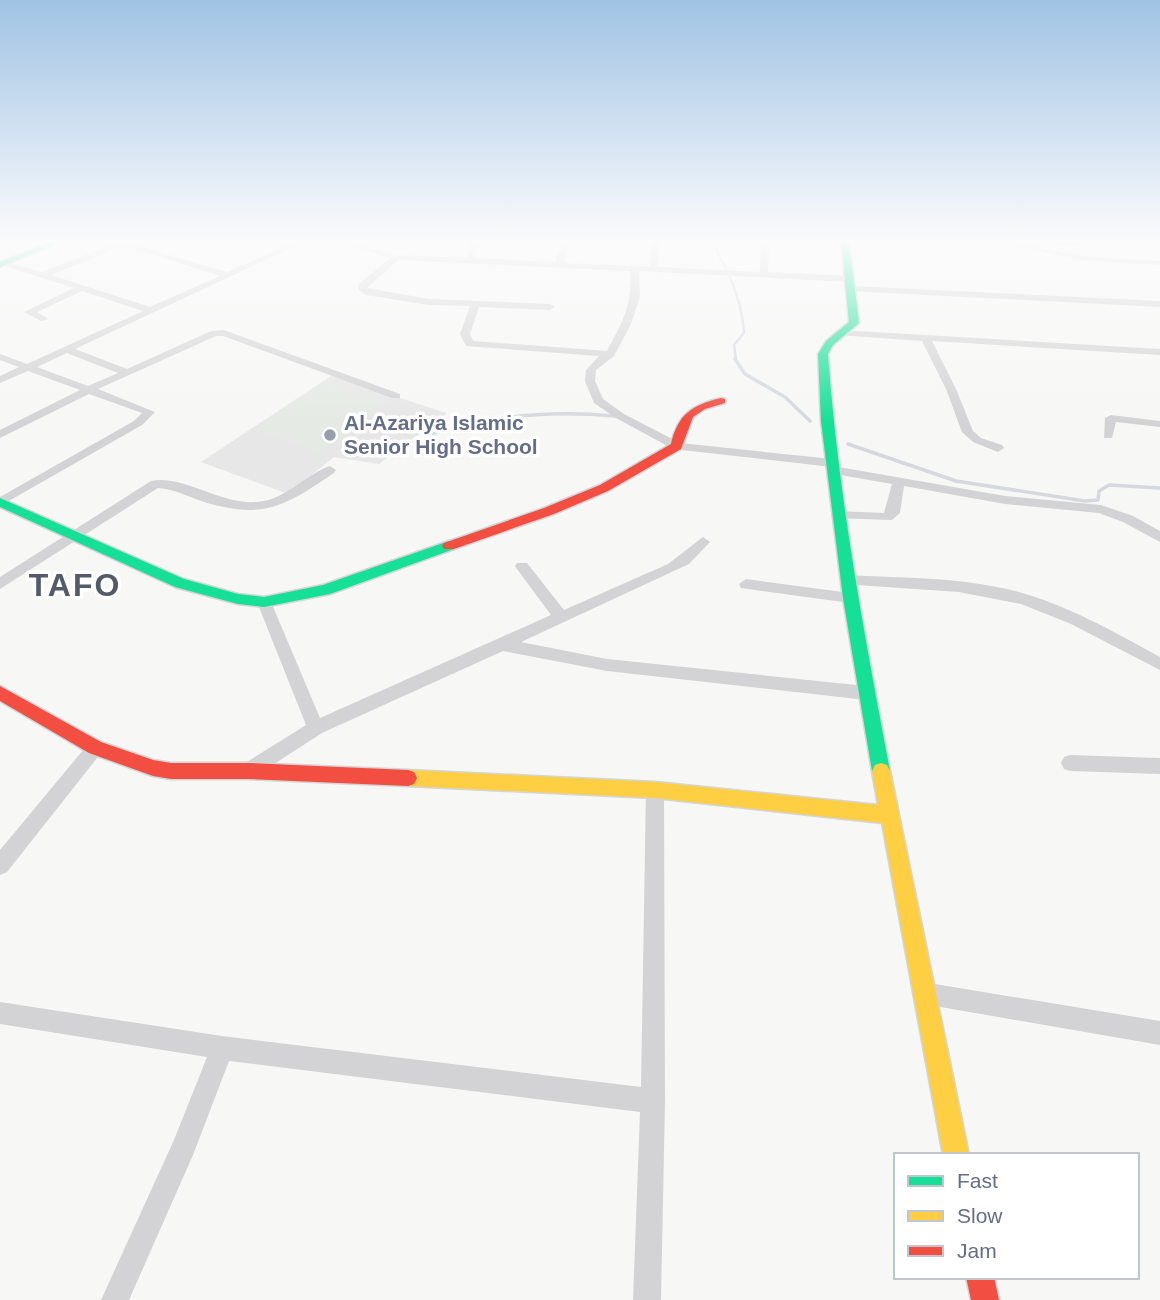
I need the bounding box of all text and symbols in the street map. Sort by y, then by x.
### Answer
place label: Al-Azariya Islamic Senior High School [344,411,538,458]
marker: Al-Azariya Islamic Senior High School [322,427,338,443]
district label: TAFO [29,567,121,603]
legend [894,1153,1139,1279]
text: Fast [957,1169,998,1192]
text: Slow [957,1204,1003,1227]
text: Jam [957,1239,997,1262]

